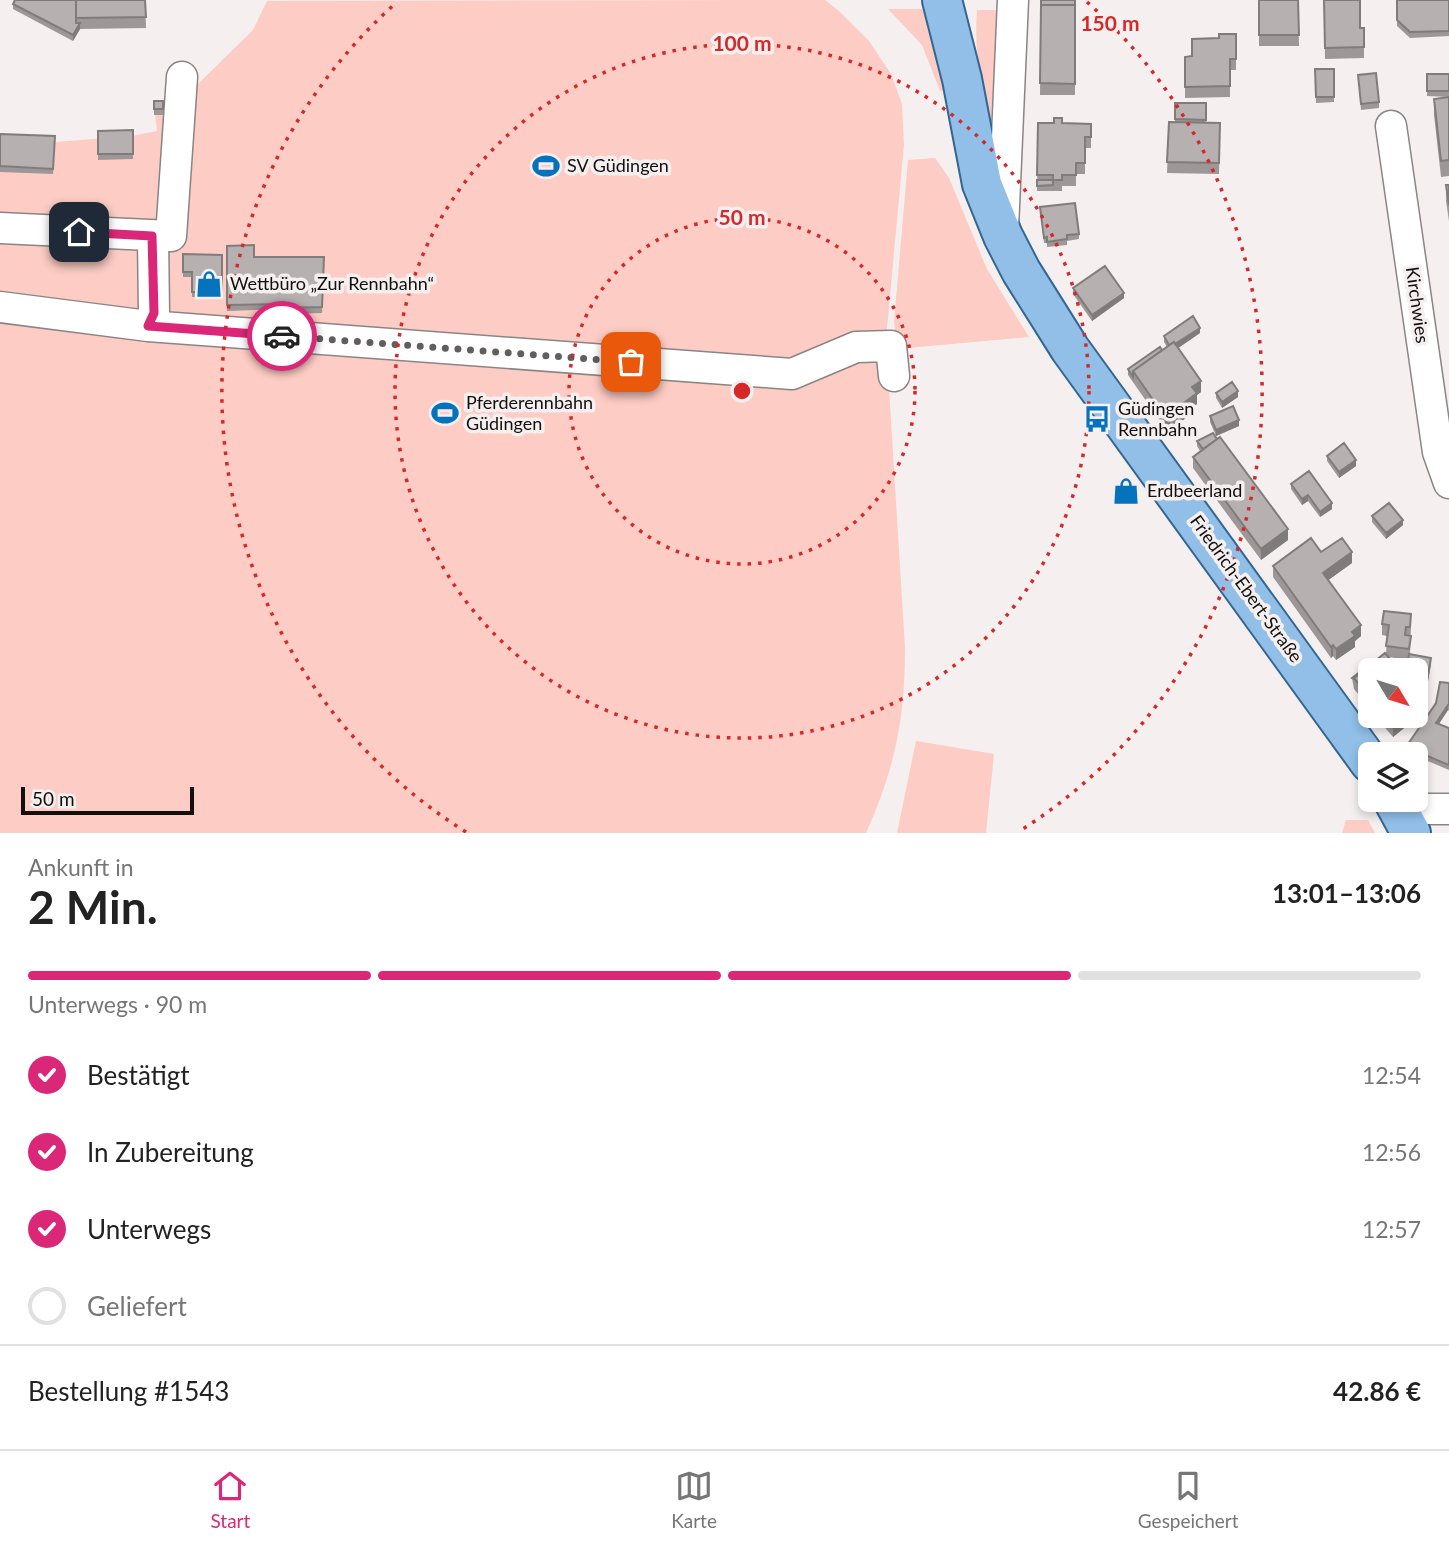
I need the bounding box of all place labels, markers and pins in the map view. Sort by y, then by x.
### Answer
sports icon: SV Güdingen [531,151,561,181]
place label: SV Güdingen [567,154,669,176]
pin [49,202,109,262]
shop icon: Wettbüro „Zur Rennbahn“ [194,269,224,299]
place label: Wettbüro „Zur Rennbahn“ [230,272,434,294]
pin [601,332,661,392]
centre of rings [730,379,754,403]
place label: Pferderennbahn Güdingen [466,391,593,434]
place label: Güdingen Rennbahn [1118,397,1197,440]
sports icon: Pferderennbahn Güdingen [430,398,460,428]
bus stop icon: Güdingen Rennbahn [1082,404,1112,434]
shop icon: Erdbeerland [1111,476,1141,506]
place label: Erdbeerland [1147,479,1242,501]

